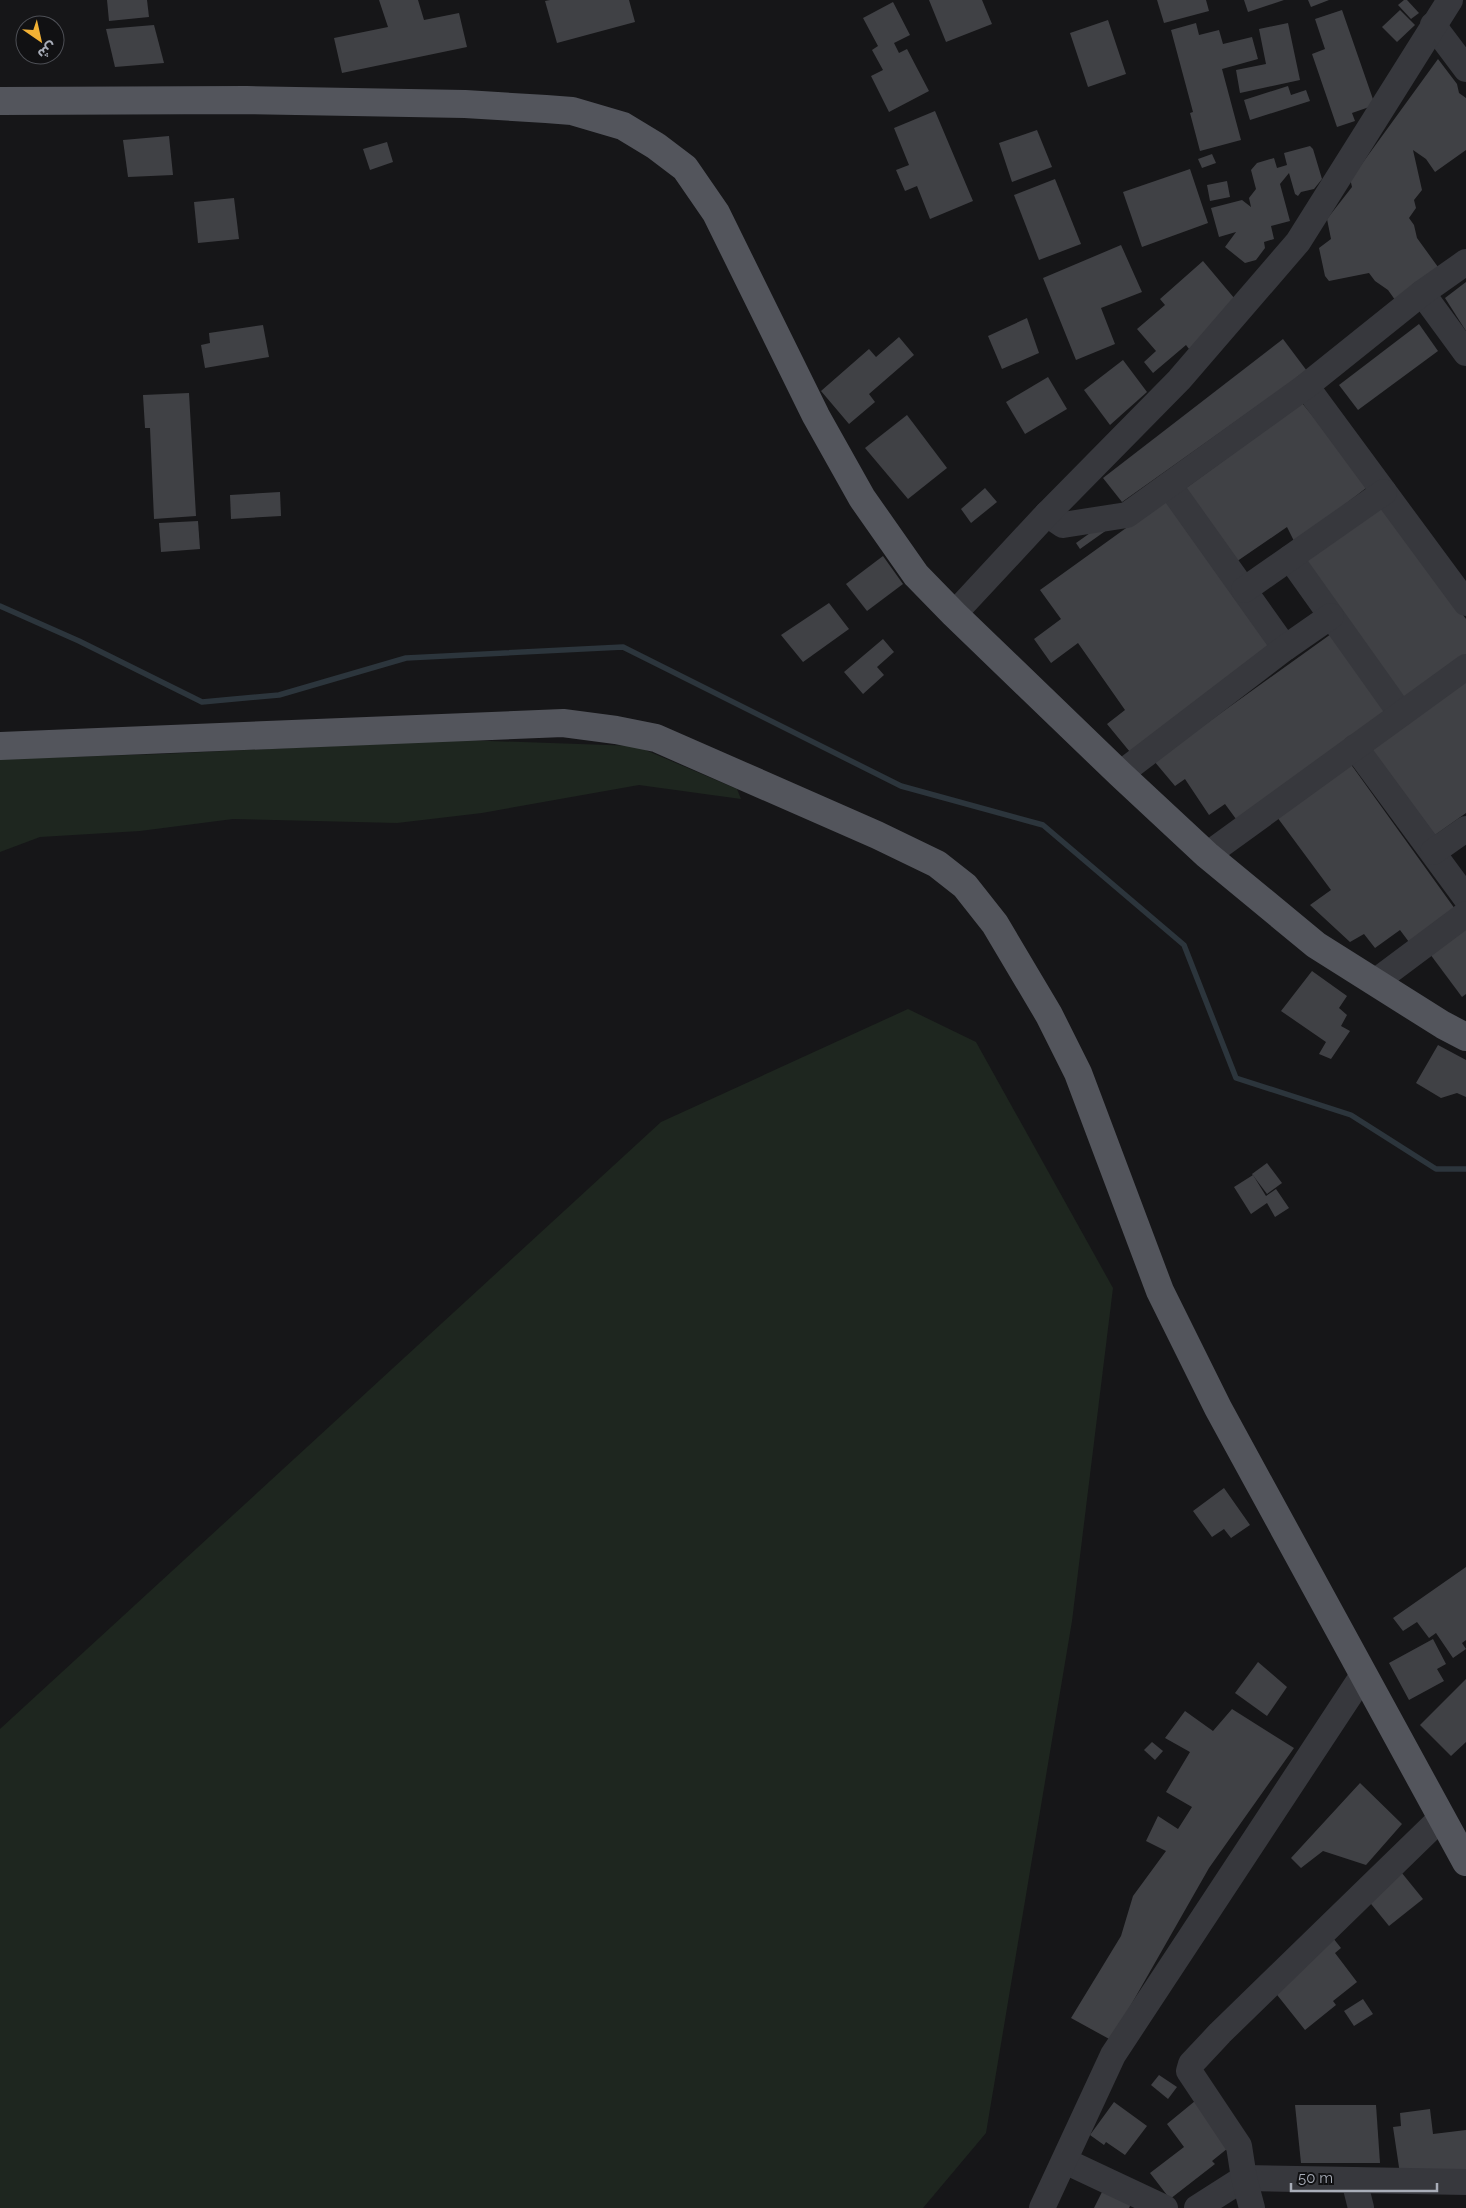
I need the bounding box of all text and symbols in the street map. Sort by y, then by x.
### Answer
north arrow [15,15,65,65]
text: ش [35,39,60,63]
scale bar [1291,2160,1437,2192]
text: 50 m [1298,2169,1333,2187]

